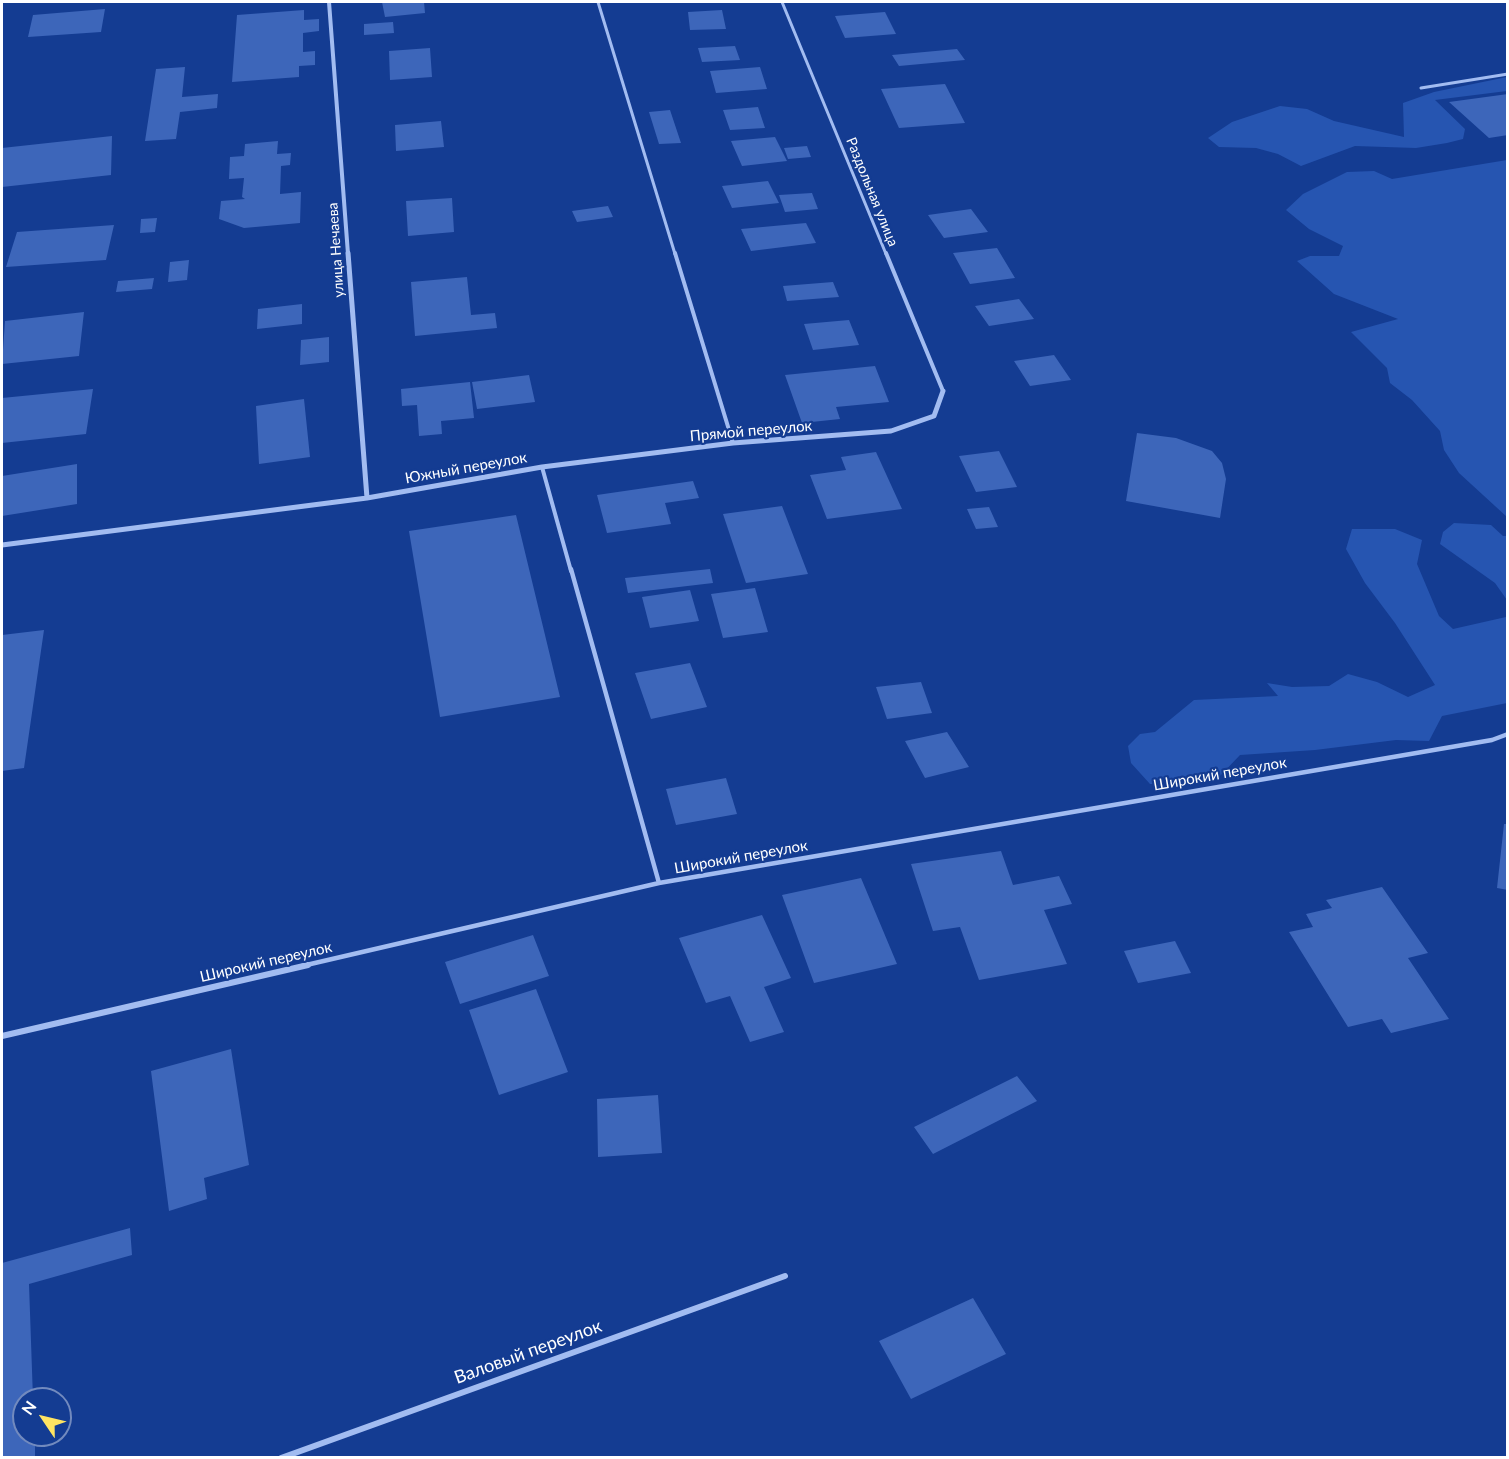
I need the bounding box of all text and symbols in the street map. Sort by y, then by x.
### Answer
street label: Раздольная улица [842,135,902,249]
street label: улица Нечаева [324,202,348,298]
street label: Прямой переулок [689,417,813,445]
street label: Южный переулок [404,448,528,488]
street label: Широкий переулок [1152,753,1288,795]
street label: Широкий переулок [673,836,809,878]
street label: Широкий переулок [198,938,334,986]
street label: Валовый переулок [451,1315,605,1389]
north arrow [12,1387,72,1447]
text: N [17,1397,40,1418]

